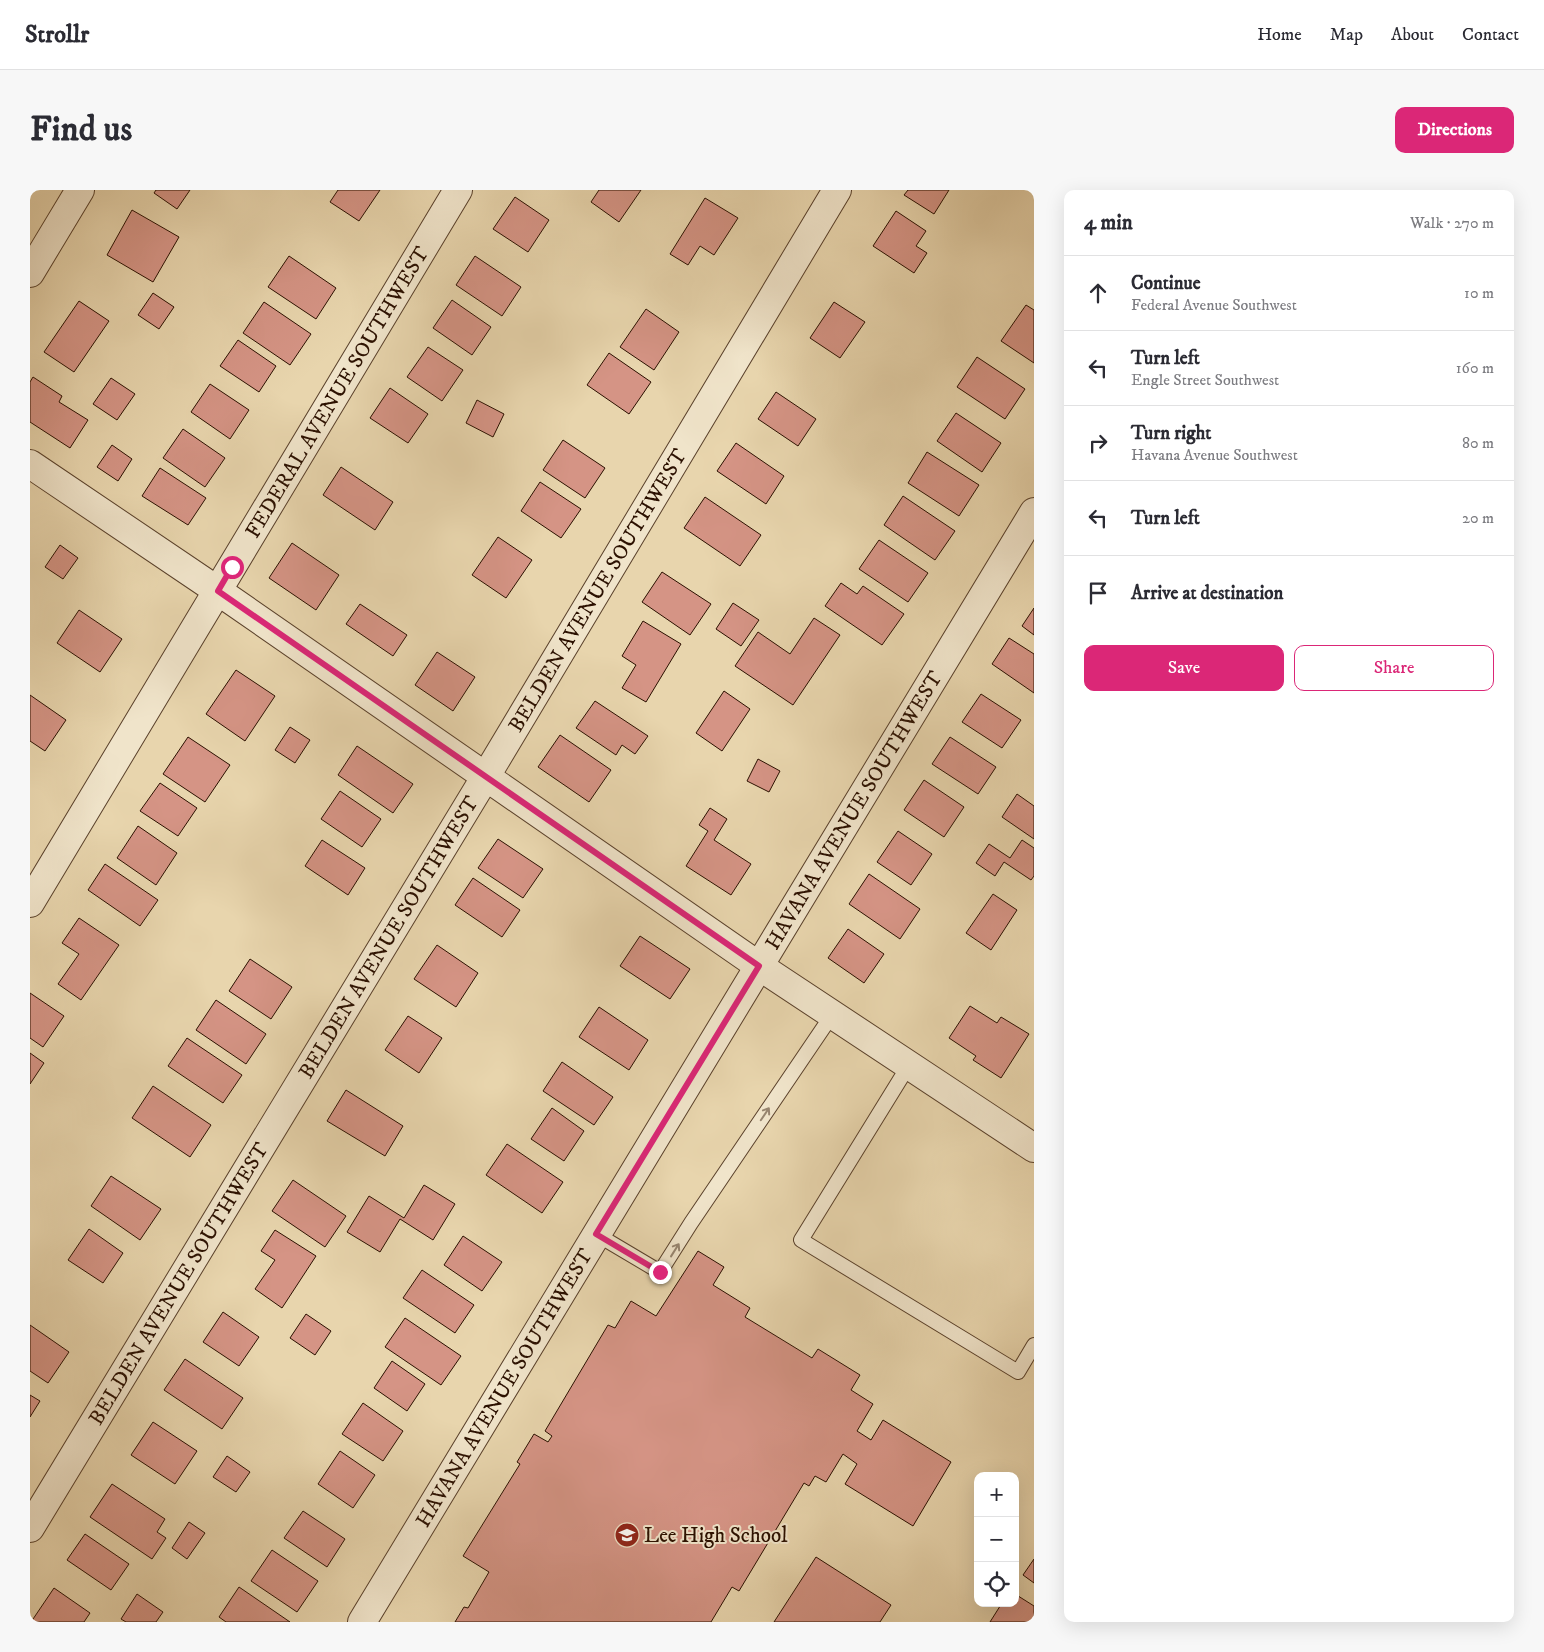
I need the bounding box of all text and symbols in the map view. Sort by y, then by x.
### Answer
text: Strollr [25,20,89,50]
text: Home [1257,24,1302,46]
text: Map [1330,24,1363,46]
text: About [1391,24,1434,46]
text: Contact [1462,24,1519,46]
button: Directions [1395,107,1514,153]
text: Find us [30,108,132,152]
text: 4 min [1084,210,1133,236]
text: Walk · 270 m [1410,213,1494,233]
street label: FEDERAL AVENUE SOUTHWEST [240,242,435,543]
text: Continue [1131,272,1201,295]
icon: ahead [1084,279,1112,307]
text: 10 m [1464,283,1494,303]
text: Federal Avenue Southwest [1131,295,1297,315]
text: Turn left [1131,347,1200,370]
icon: left [1084,354,1112,382]
text: 160 m [1456,358,1494,378]
text: Engle Street Southwest [1131,370,1279,390]
text: Turn right [1131,422,1211,445]
icon: right [1084,429,1112,457]
text: 80 m [1462,433,1494,453]
street label: BELDEN AVENUE SOUTHWEST [503,444,693,737]
text: Havana Avenue Southwest [1131,445,1298,465]
icon: left [1084,504,1112,532]
text: Turn left [1131,507,1200,530]
text: 20 m [1462,508,1494,528]
route start [221,556,244,579]
icon: arrive [1084,579,1112,607]
text: Arrive at destination [1131,582,1283,605]
button: Save [1084,645,1284,691]
button: Share [1294,645,1494,691]
street label: HAVANA AVENUE SOUTHWEST [760,666,949,955]
street label: BELDEN AVENUE SOUTHWEST [294,792,485,1084]
one-way arrow [760,1108,770,1122]
street label: BELDEN AVENUE SOUTHWEST [84,1138,275,1430]
one-way arrow [670,1243,680,1257]
street label: HAVANA AVENUE SOUTHWEST [410,1244,599,1532]
route end [649,1261,672,1284]
map controls [974,1472,1019,1607]
button: + [974,1472,1019,1517]
button: − [974,1517,1019,1562]
school or university icon: Lee High School [614,1522,640,1548]
place label: Lee High School [644,1523,788,1549]
button: locate [974,1562,1019,1607]

